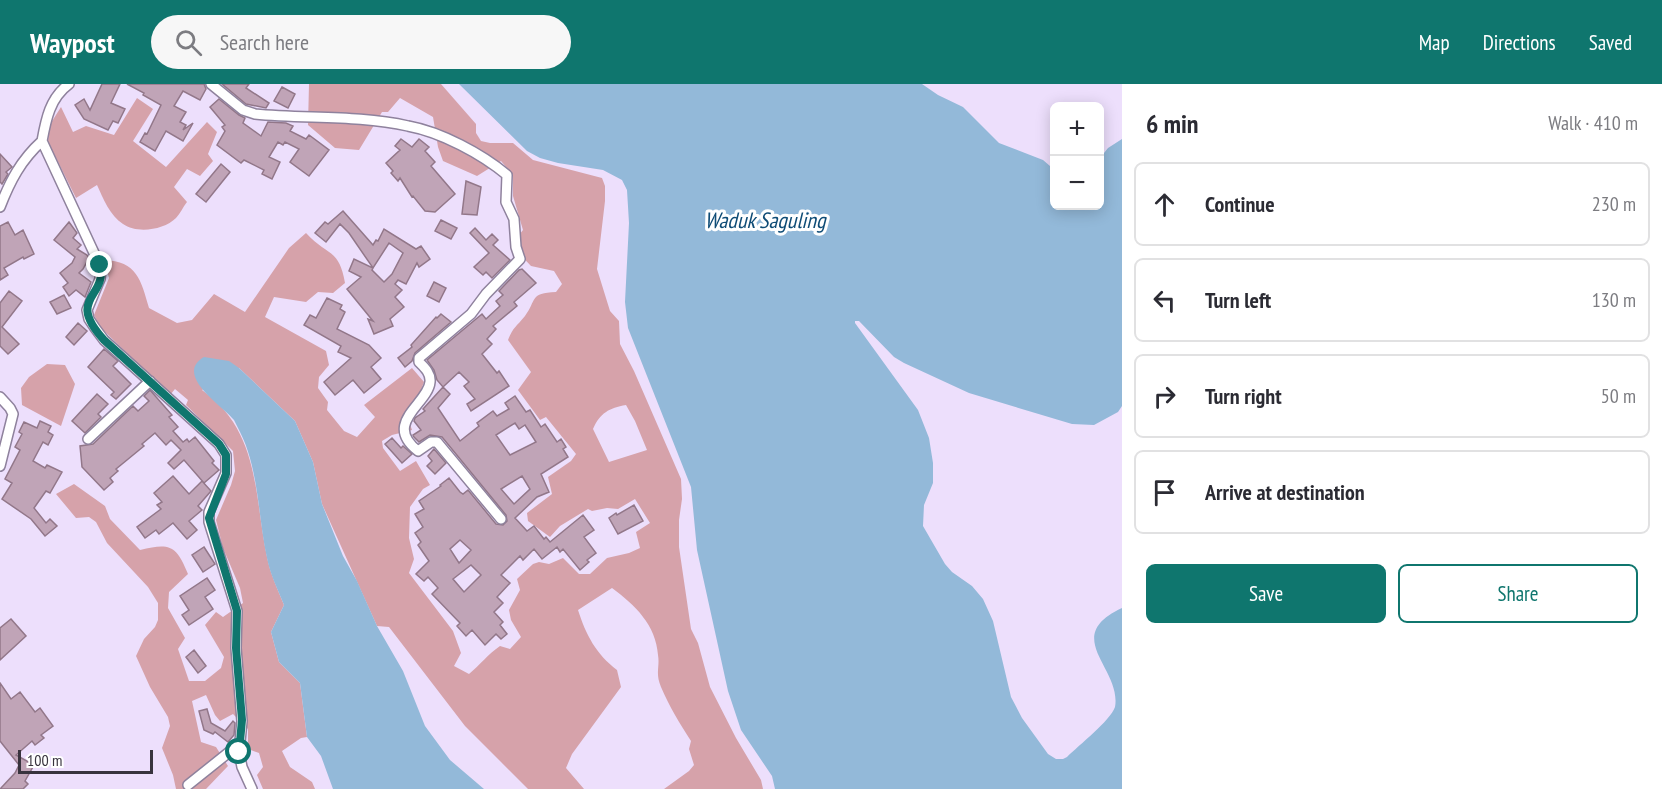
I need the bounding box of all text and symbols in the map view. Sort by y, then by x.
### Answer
search box [151,15,571,69]
text: Waypost [30,24,115,61]
icon: search [172,26,205,59]
text: Search here [220,28,309,56]
text: Map [1419,29,1450,56]
text: Directions [1483,29,1556,56]
text: Saved [1589,29,1632,56]
map controls [1050,102,1104,210]
button: + [1050,102,1104,156]
text: 6 min [1146,107,1199,140]
text: Walk · 410 m [1548,110,1638,136]
button: − [1050,156,1104,210]
icon: ahead [1148,188,1181,221]
text: Continue [1205,190,1275,218]
text: 230 m [1592,191,1636,217]
water label: Waduk Saguling [705,206,827,234]
route end [86,251,112,277]
icon: left [1148,284,1181,317]
text: Turn left [1205,286,1271,314]
text: 130 m [1592,287,1636,313]
icon: right [1148,380,1181,413]
text: Turn right [1205,382,1282,410]
text: 50 m [1601,383,1636,409]
icon: arrive [1148,476,1181,509]
text: Arrive at destination [1205,478,1365,506]
button: Save [1146,564,1386,623]
button: Share [1398,564,1638,623]
route start [225,738,251,764]
scale bar [18,747,153,774]
text: 100 m [27,750,62,770]

